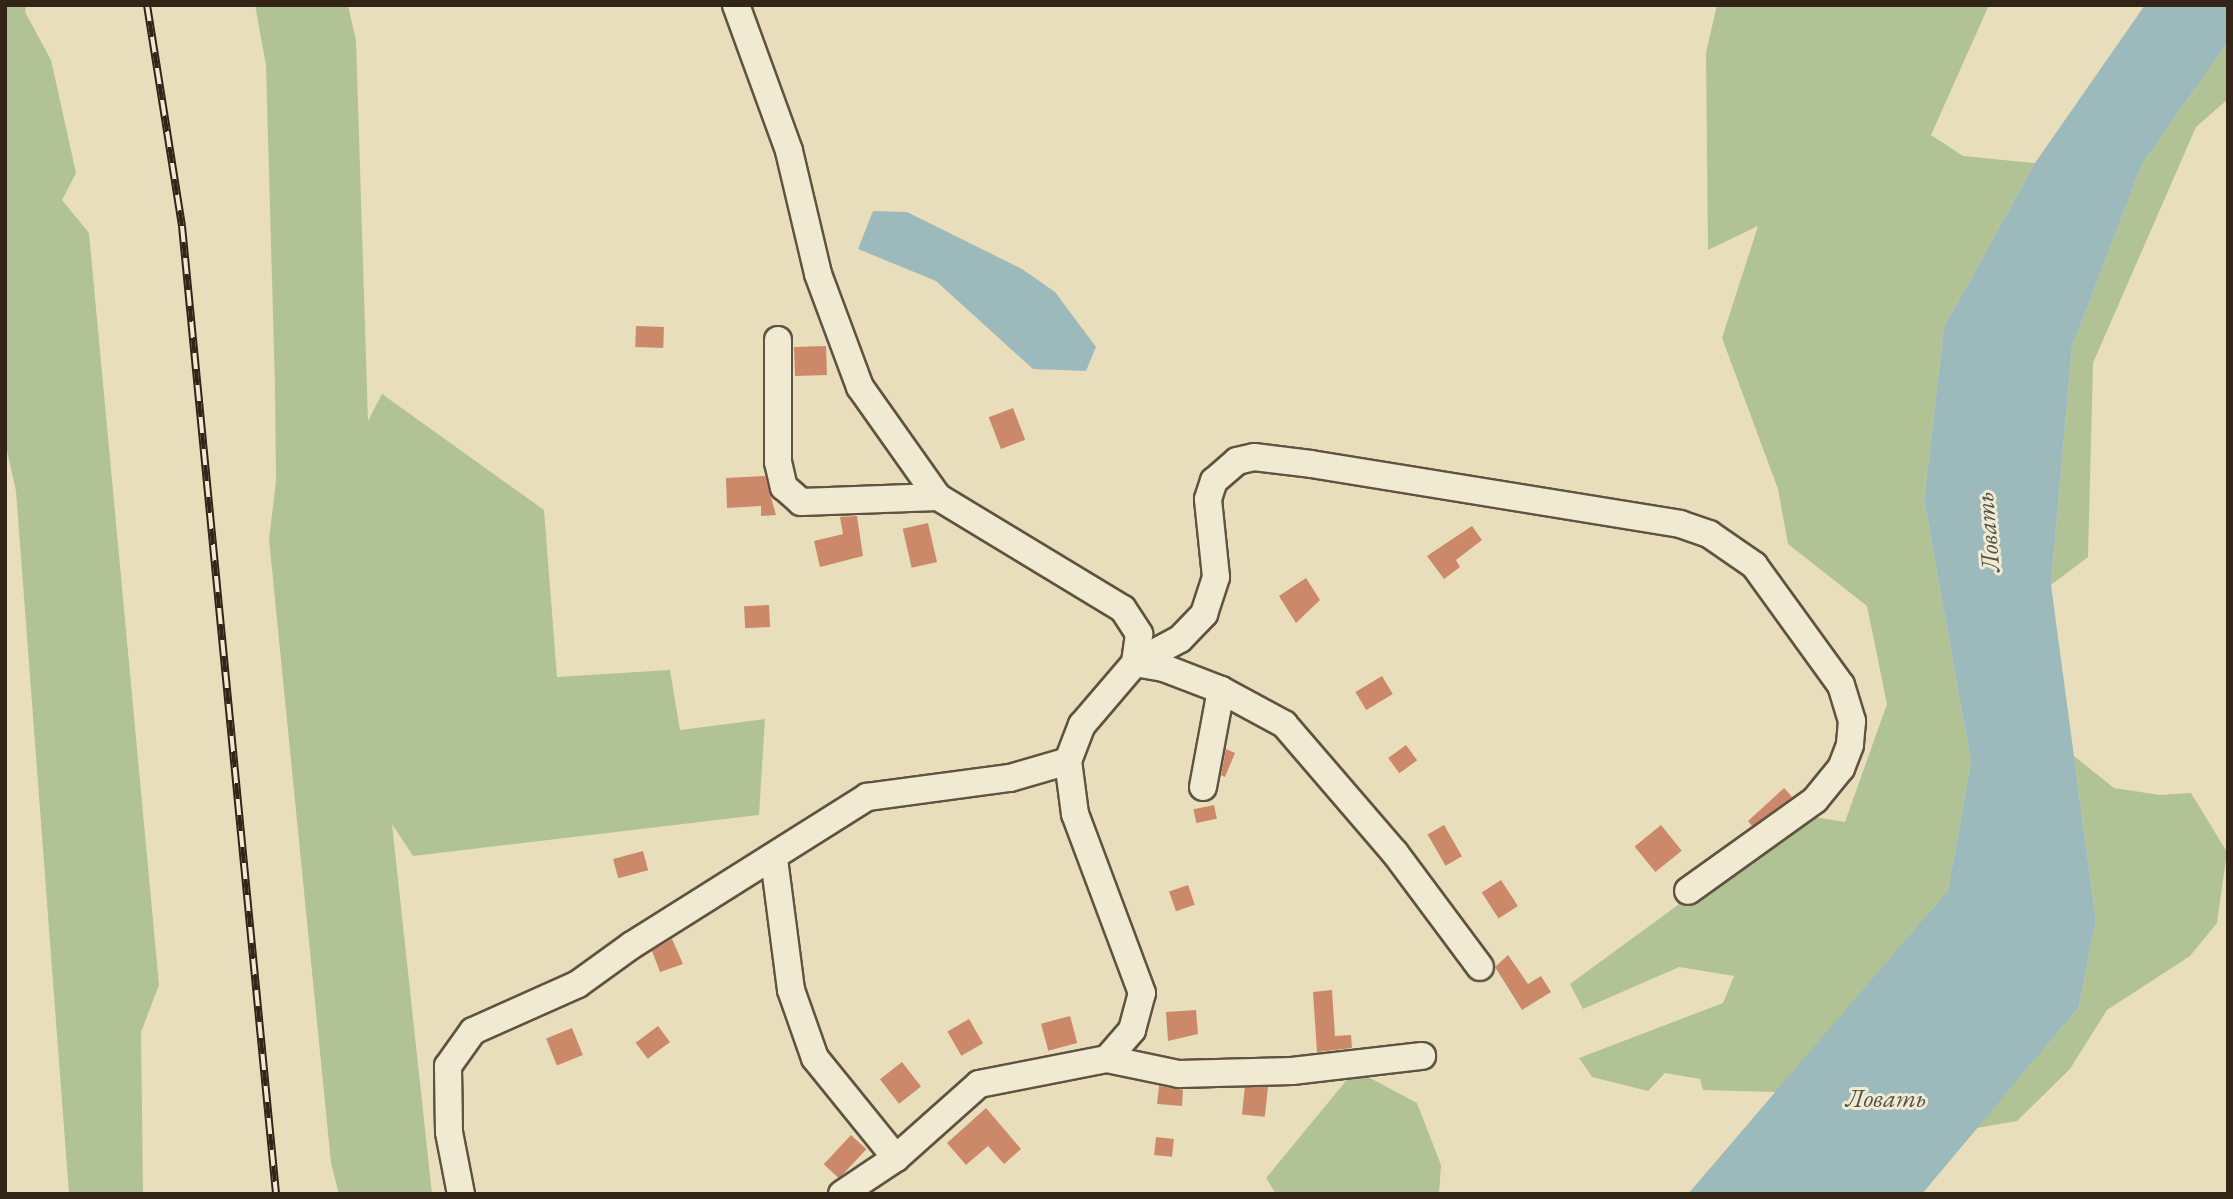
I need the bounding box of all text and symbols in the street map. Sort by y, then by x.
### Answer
water label: Ловать [1969,491,2007,573]
water label: Ловать [1846,1083,1926,1115]

